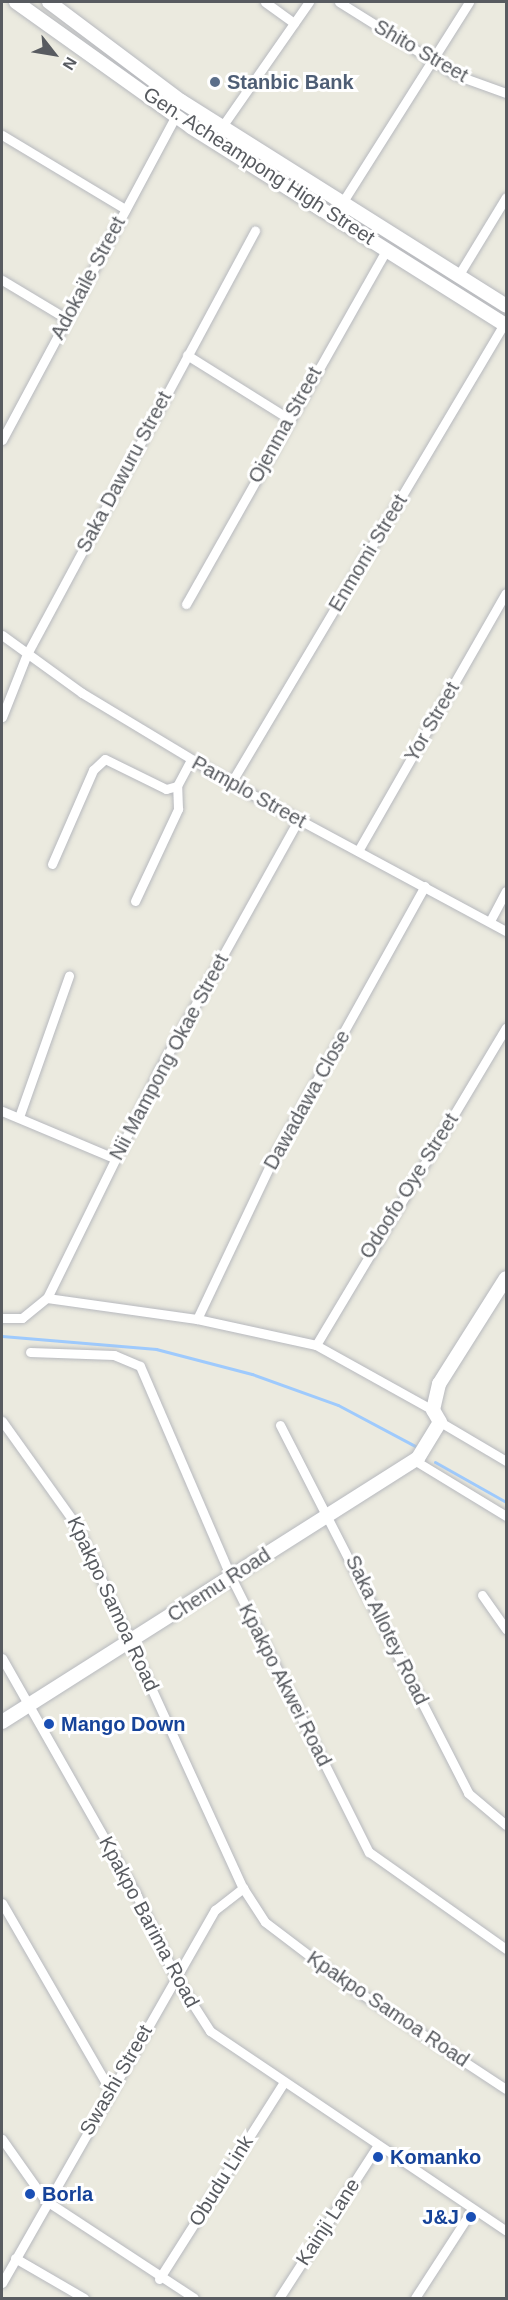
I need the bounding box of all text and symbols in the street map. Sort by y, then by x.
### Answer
street label: Shito Street [370,14,472,88]
north arrow [24,24,84,84]
text: N [60,54,80,73]
place label: Stanbic Bank [227,70,354,94]
marker: Stanbic Bank [208,75,222,89]
street label: Gen. Acheampong High Street [138,82,380,250]
street label: Adokaile Street [46,212,130,344]
street label: Ojenma Street [243,363,327,487]
street label: Saka Dawuru Street [71,387,177,557]
street label: Enmomi Street [324,490,412,616]
street label: Yor Street [400,678,464,766]
street label: Pamplo Street [188,751,310,833]
street label: Nii Mampong Okae Street [104,950,234,1164]
street label: Dawadawa Close [259,1026,355,1174]
street label: Odoofo Oye Street [355,1109,463,1263]
street label: Kpakpo Samoa Road [62,1513,164,1695]
street label: Chemu Road [163,1543,275,1627]
street label: Saka Allotey Road [340,1551,434,1709]
street label: Kpakpo Akwei Road [233,1599,337,1771]
place label: Mango Down [61,1712,185,1736]
marker: Mango Down [42,1717,56,1731]
street label: Kpakpo Barima Road [94,1832,204,2012]
street label: Kpakpo Samoa Road [302,1946,474,2072]
street label: Swashi Street [75,2021,157,2139]
street label: Obudu Link [184,2131,258,2231]
place label: Komanko [390,2145,481,2169]
marker: Komanko [371,2150,385,2164]
street label: Kainji Lane [291,2174,365,2270]
place label: Borla [42,2182,93,2206]
marker: Borla [23,2187,37,2201]
place label: J&J [422,2205,459,2229]
marker: J&J [464,2210,478,2224]

